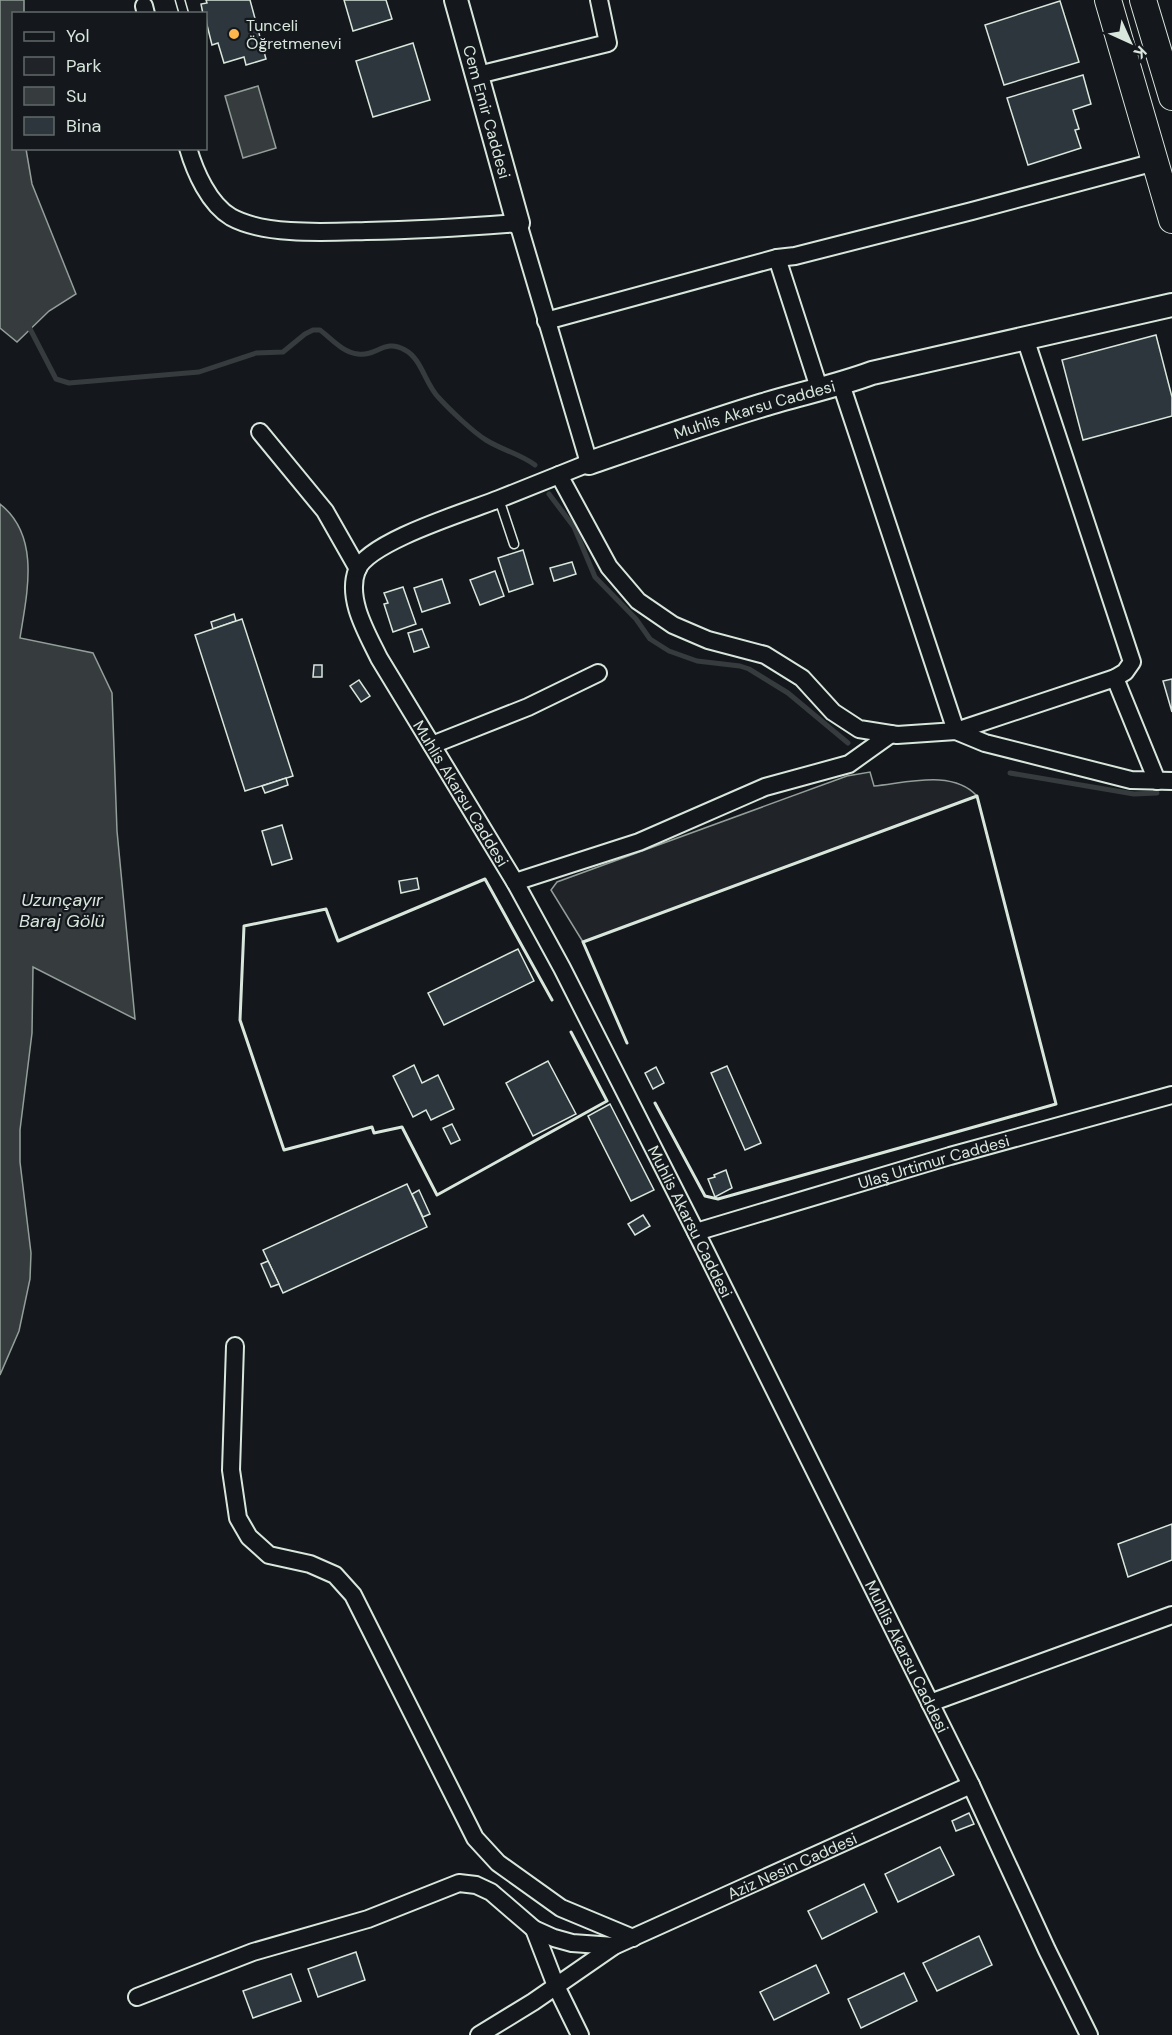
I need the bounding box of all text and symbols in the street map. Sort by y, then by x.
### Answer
legend [12,12,207,150]
north arrow [1100,12,1160,72]
place label: Tunceli Öğretmenevi [246,15,342,54]
text: Yol [66,24,90,48]
marker: Tunceli Öğretmenevi [227,27,241,41]
text: K [1129,41,1151,64]
street label: Cem Emir Caddesi [459,43,516,181]
text: Park [66,54,102,78]
text: Su [66,84,87,108]
text: Bina [66,114,101,138]
street label: Muhlis Akarsu Caddesi [671,375,838,444]
street label: Muhlis Akarsu Caddesi [409,716,514,870]
water label: Uzunçayır Baraj Gölü [19,888,105,933]
street label: Ulaş Urtimur Caddesi [856,1130,1012,1193]
street label: Muhlis Akarsu Caddesi [643,1142,737,1301]
street label: Muhlis Akarsu Caddesi [860,1577,954,1736]
street label: Aziz Nesin Caddesi [724,1827,860,1904]

